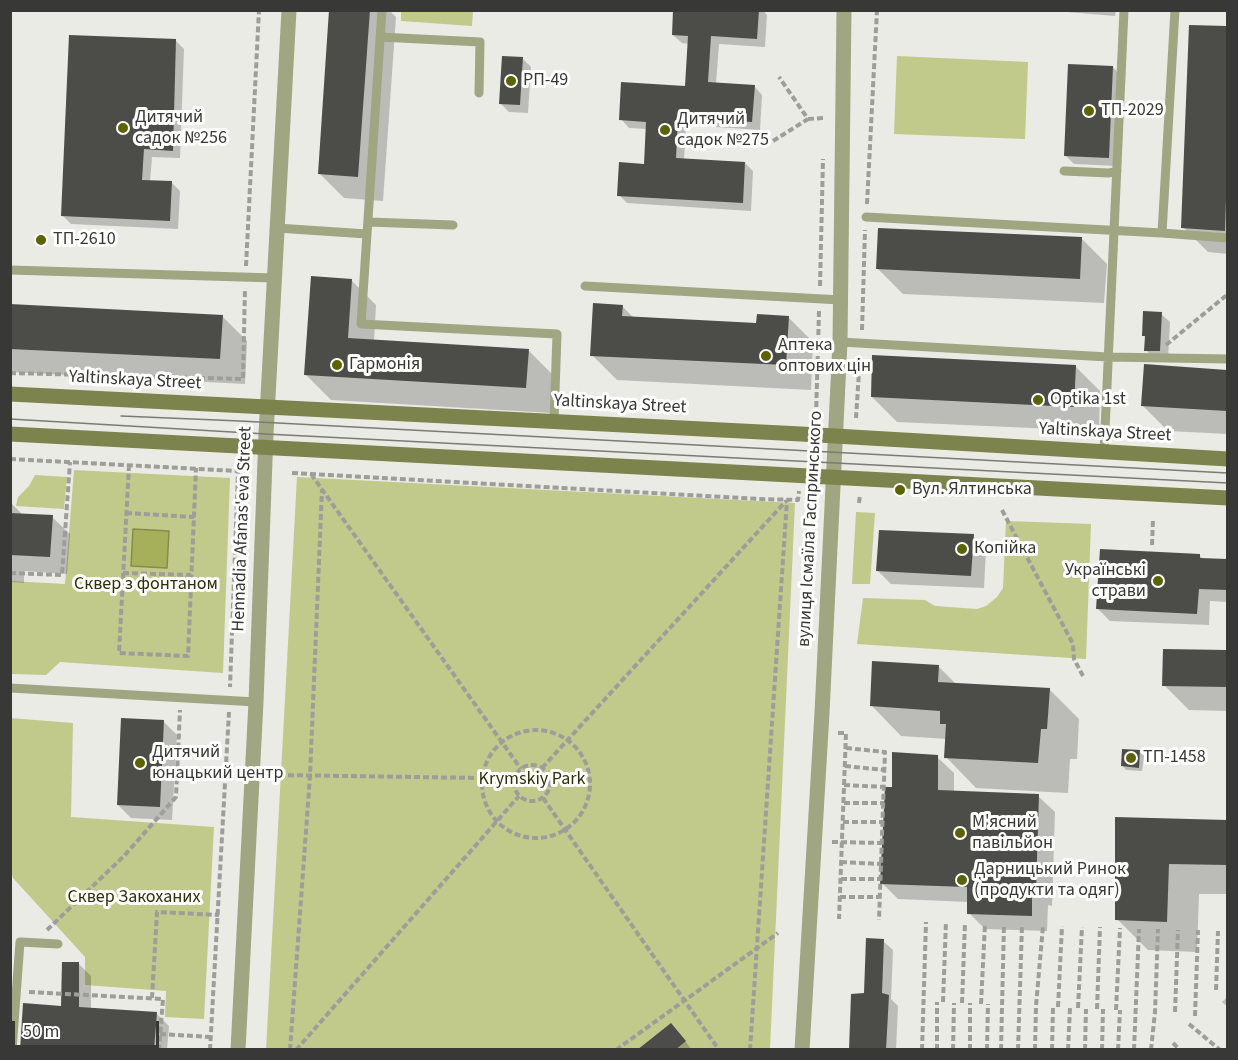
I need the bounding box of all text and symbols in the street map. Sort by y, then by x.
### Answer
place label: РП-49 [523,70,568,92]
marker: РП-49 [504,74,518,88]
place label: ТП-2029 [1101,100,1164,122]
marker: ТП-2029 [1082,104,1096,118]
place label: Дитячий садок №256 [135,107,227,150]
place label: Дитячий садок №275 [677,109,769,152]
marker: Дитячий садок №256 [116,121,130,135]
marker: Дитячий садок №275 [658,123,672,137]
place label: ТП-2610 [53,229,116,251]
marker: ТП-2610 [34,233,48,247]
place label: Аптека оптових цін [778,335,871,378]
marker: Аптека оптових цін [759,349,773,363]
place label: Гармонія [349,354,420,376]
marker: Гармонія [330,358,344,372]
street label: Yaltinskaya Street [68,367,202,395]
place label: Оptika 1st [1050,389,1126,411]
street label: Yaltinskaya Street [553,391,687,419]
marker: Оptika 1st [1031,393,1045,407]
street label: вулиця Ісмаїла Гаспринського [794,410,828,648]
street label: Yaltinskaya Street [1038,419,1172,447]
street label: Hennadia Afanas'eva Street [229,426,257,632]
place label: Вул. Ялтинська [912,479,1032,501]
marker: Вул. Ялтинська [893,483,907,497]
place label: Копійка [974,538,1036,560]
marker: Копійка [955,542,969,556]
place label: Українські страви [1065,560,1146,602]
park label: Сквер з фонтаном [74,574,218,596]
marker: Українські страви [1151,574,1165,588]
place label: Дитячий юнацький центр [152,742,284,784]
place label: ТП-1458 [1143,747,1206,769]
marker: ТП-1458 [1124,751,1138,765]
marker: Дитячий юнацький центр [133,756,147,770]
park label: Krymskiy Park [479,769,585,791]
place label: М'ясний павільйон [972,812,1053,854]
marker: М'ясний павільйон [953,826,967,840]
place label: Дарницький Ринок (продукти та одяг) [974,859,1126,902]
marker: Дарницький Ринок (продукти та одяг) [955,873,969,887]
park label: Сквер Закоханих [67,887,201,909]
scale bar [15,1009,162,1047]
text: 50 m [23,1019,59,1044]

